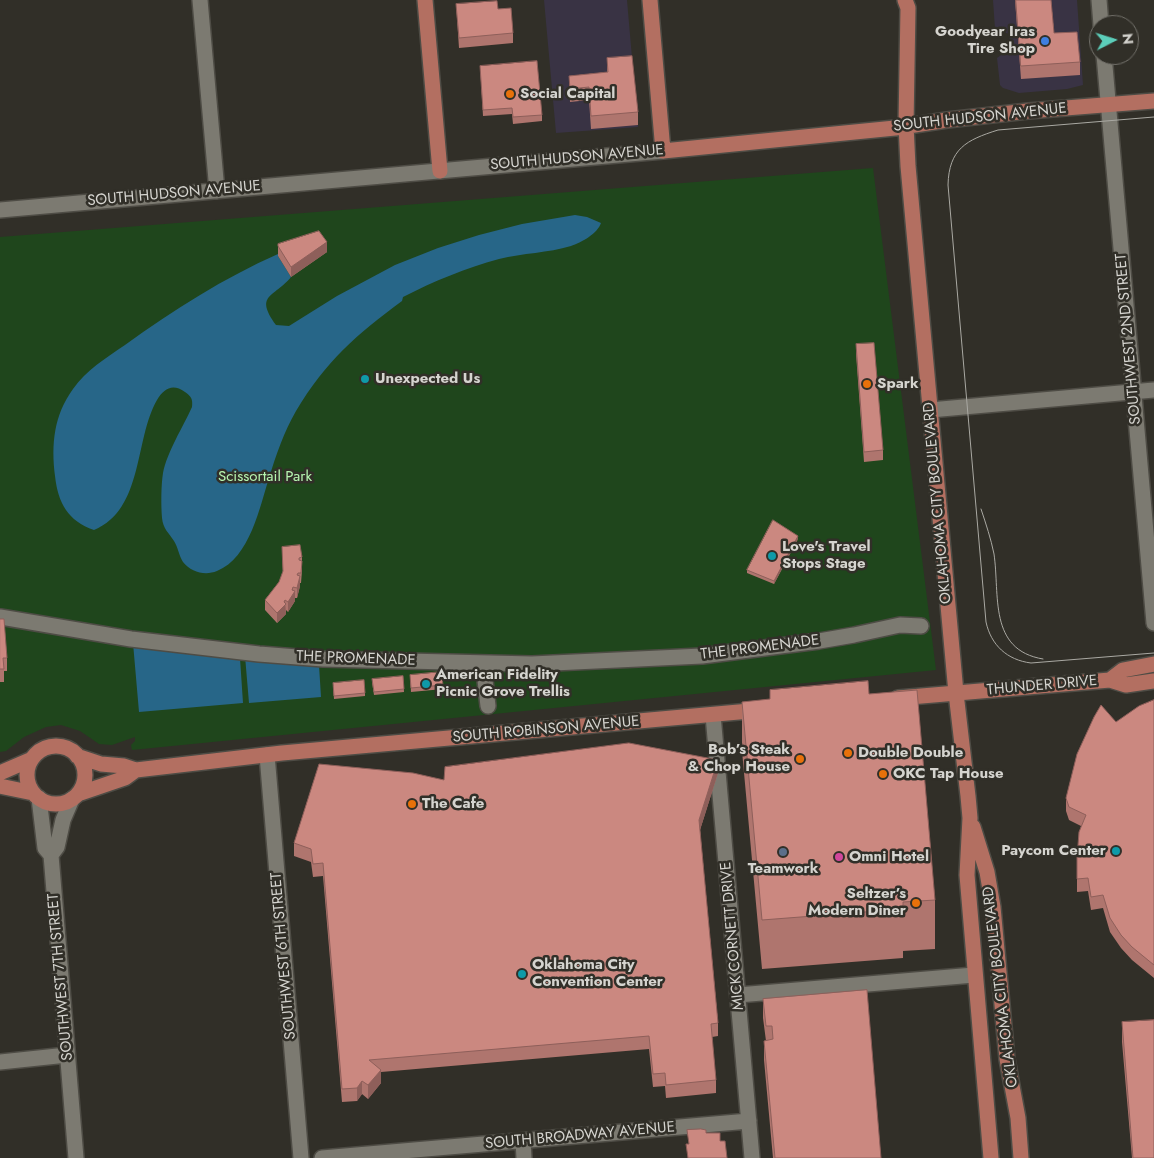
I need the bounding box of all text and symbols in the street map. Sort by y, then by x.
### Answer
north arrow [1089,15,1139,65]
place label: Goodyear Iras Tire Shop [935,23,1035,58]
text: N [1118,32,1138,45]
marker: Goodyear Iras Tire Shop [1039,35,1051,47]
place label: Social Capital [520,85,615,103]
marker: Social Capital [504,88,516,100]
street label: SOUTH HUDSON AVENUE [893,100,1067,136]
street label: SOUTH HUDSON AVENUE [490,141,664,175]
street label: SOUTH HUDSON AVENUE [87,177,261,211]
street label: SOUTHWEST 2ND STREET [1113,253,1145,425]
place label: Unexpected Us [375,370,480,388]
marker: Unexpected Us [359,373,371,385]
place label: Spark [877,375,919,393]
marker: Spark [861,378,873,390]
street label: OKLAHOMA CITY BOULEVARD [920,401,956,605]
park label: Scissortail Park [218,468,312,486]
place label: Love's Travel Stops Stage [782,538,871,573]
marker: Love's Travel Stops Stage [766,550,778,562]
street label: THE PROMENADE [700,632,820,664]
street label: THE PROMENADE [296,648,416,670]
place label: American Fidelity Picnic Grove Trellis [436,666,570,701]
street label: THUNDER DRIVE [986,672,1098,700]
marker: American Fidelity Picnic Grove Trellis [420,678,432,690]
street label: SOUTH ROBINSON AVENUE [452,713,640,747]
place label: Bob’s Steak & Chop House [688,741,790,776]
place label: Double Double [858,744,963,762]
marker: Double Double [842,747,854,759]
marker: Bob’s Steak & Chop House [794,753,806,765]
place label: OKC Tap House [893,765,1004,783]
marker: OKC Tap House [877,768,889,780]
place label: The Cafe [422,795,484,813]
marker: The Cafe [406,798,418,810]
place label: Paycom Center [1001,842,1106,860]
marker: Paycom Center [1110,845,1122,857]
marker: Teamwork [777,846,789,858]
place label: Omni Hotel [849,848,929,866]
marker: Omni Hotel [833,851,845,863]
place label: Teamwork [748,860,818,878]
street label: MICK CORNETT DRIVE [718,861,748,1011]
street label: SOUTHWEST 6TH STREET [268,872,300,1040]
place label: Seltzer’s Modern Diner [808,885,906,920]
street label: OKLAHOMA CITY BOULEVARD [980,885,1022,1089]
street label: SOUTHWEST 7TH STREET [45,893,77,1061]
marker: Seltzer’s Modern Diner [910,897,922,909]
place label: Oklahoma City Convention Center [532,956,663,991]
marker: Oklahoma City Convention Center [516,968,528,980]
street label: SOUTH BROADWAY AVENUE [484,1119,676,1153]

